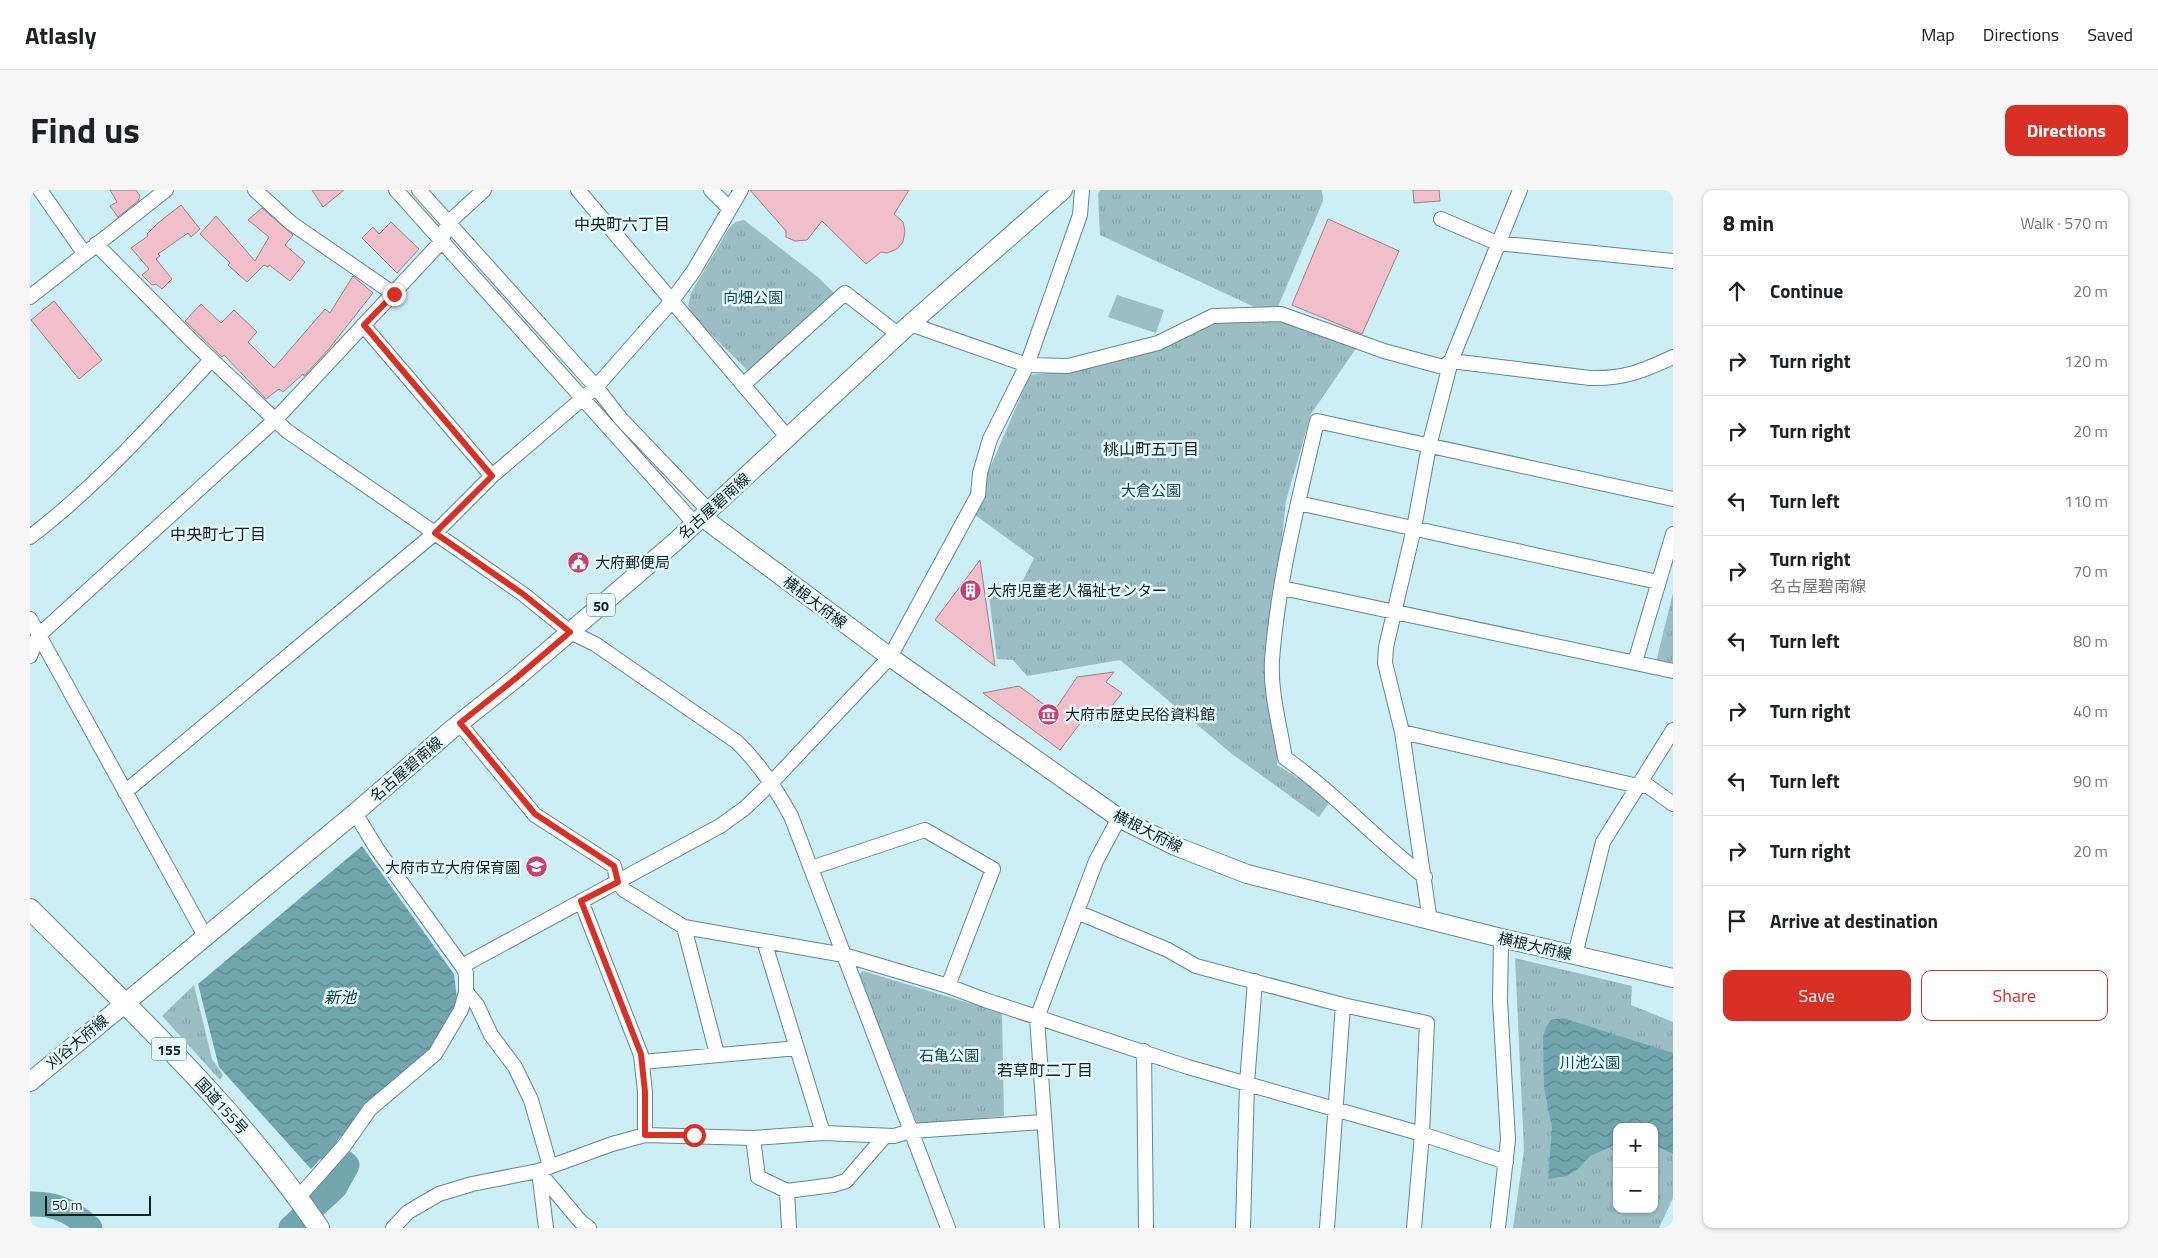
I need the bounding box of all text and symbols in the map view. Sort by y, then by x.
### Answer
text: Atlasly [25,17,96,53]
text: Map [1921,21,1955,48]
text: Directions [1983,21,2059,48]
text: Saved [2087,21,2133,48]
text: Find us [30,103,140,157]
button: Directions [2005,105,2128,156]
text: 8 min [1723,207,1774,239]
text: Walk · 570 m [2020,211,2108,235]
district label: 中央町六丁目 [574,212,670,236]
text: Continue [1770,276,1843,305]
icon: ahead [1723,277,1751,305]
text: 20 m [2073,279,2108,303]
route end [383,283,406,306]
park label: 向畑公園 [723,286,783,309]
text: Turn right [1770,346,1851,375]
icon: right [1723,347,1751,375]
text: 120 m [2064,349,2108,373]
text: Turn right [1770,416,1851,445]
icon: right [1723,417,1751,445]
text: 20 m [2073,419,2108,443]
district label: 桃山町五丁目 [1103,437,1199,461]
street label: 名古屋碧南線 [673,467,755,545]
park label: 大倉公園 [1121,479,1181,502]
text: Turn left [1770,486,1840,515]
icon: left [1723,487,1751,515]
text: 110 m [2064,489,2108,513]
district label: 中央町七丁目 [170,522,266,546]
text: Turn right [1770,544,1851,573]
public building icon: 大府郵便局 [567,550,591,574]
place label: 大府郵便局 [595,551,670,574]
icon: right [1723,557,1751,585]
text: 70 m [2073,559,2108,583]
street label: 横根大府線 [778,570,852,634]
text: 名古屋碧南線 [1770,574,1866,598]
building icon: 大府児童老人福祉センター [959,578,983,602]
place label: 大府児童老人福祉センター [987,579,1167,602]
road number: 50 [587,594,615,616]
text: Turn left [1770,626,1840,655]
icon: left [1723,627,1751,655]
text: 80 m [2073,629,2108,653]
text: Turn right [1770,696,1851,725]
icon: right [1723,697,1751,725]
text: 40 m [2073,699,2108,723]
museum icon: 大府市歴史民俗資料館 [1037,702,1061,726]
place label: 大府市歴史民俗資料館 [1065,703,1215,726]
street label: 名古屋碧南線 [364,731,448,807]
text: Turn left [1770,766,1840,795]
icon: left [1723,767,1751,795]
text: 90 m [2073,769,2108,793]
street label: 横根大府線 [1109,804,1187,858]
text: Turn right [1770,836,1851,865]
icon: right [1723,837,1751,865]
text: 20 m [2073,839,2108,863]
school or university icon: 大府市立大府保育園 [524,855,548,879]
place label: 大府市立大府保育園 [385,856,520,879]
text: Arrive at destination [1770,906,1938,935]
icon: arrive [1723,907,1751,935]
street label: 横根大府線 [1496,926,1574,966]
button: Save [1723,970,1911,1021]
button: Share [1921,970,2108,1021]
water label: 新池 [324,985,358,1009]
street label: 刈谷大府線 [41,1009,113,1075]
road number: 155 [152,1038,186,1061]
park label: 石亀公園 [919,1044,979,1067]
park label: 川池公園 [1560,1051,1620,1074]
district label: 若草町二丁目 [997,1058,1093,1082]
street label: 国道155号 [190,1072,254,1140]
map controls [1613,1123,1658,1213]
button: + [1613,1123,1658,1168]
route start [683,1124,706,1147]
button: − [1613,1168,1658,1213]
scale bar [45,1193,151,1216]
text: 50 m [52,1194,82,1215]

